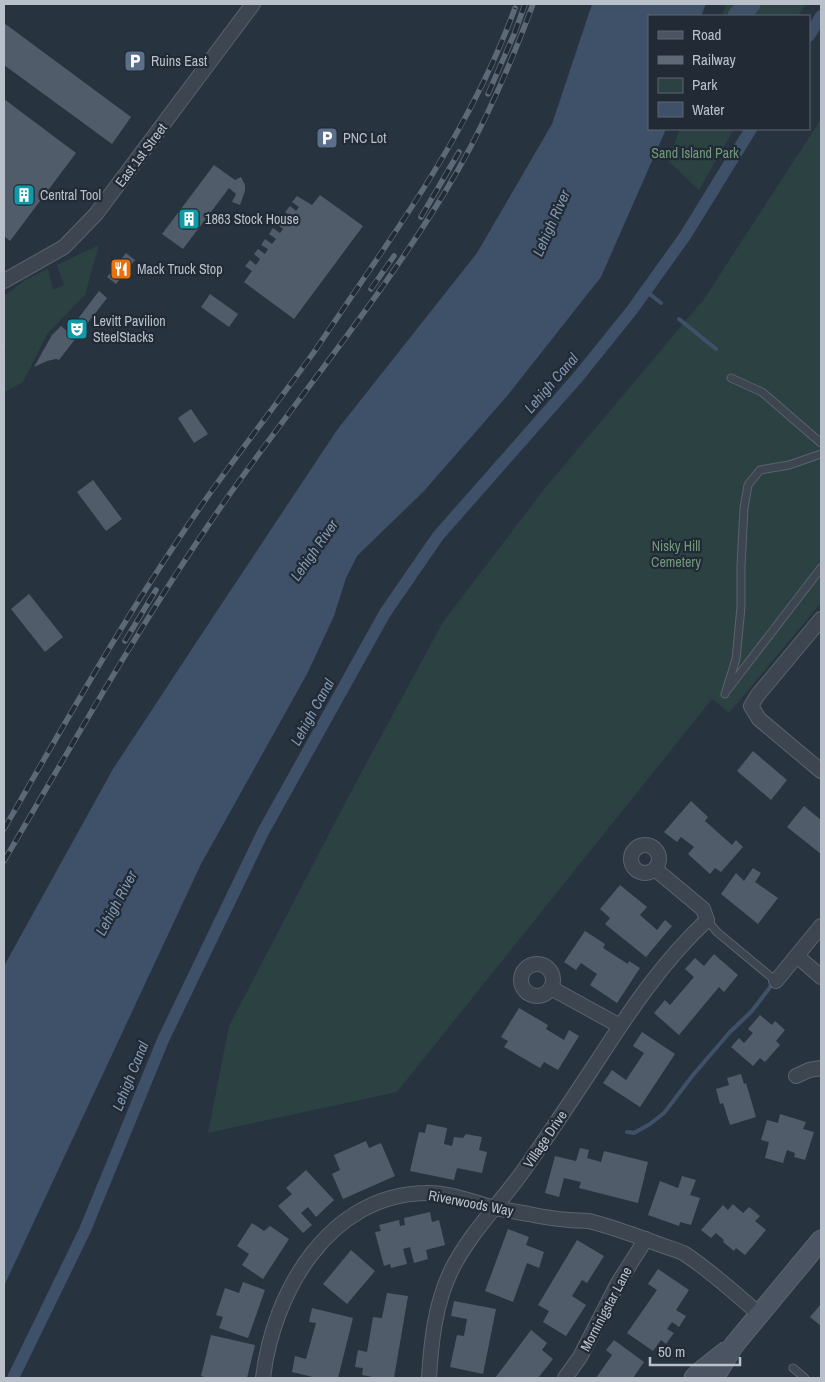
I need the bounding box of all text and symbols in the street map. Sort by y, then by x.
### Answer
legend [648,15,810,130]
text: Road [692,24,721,45]
parking icon: Ruins East [123,49,147,73]
text: Railway [692,49,737,70]
place label: Ruins East [151,52,207,70]
text: Park [692,74,718,95]
text: Water [692,99,724,120]
street label: East 1st Street [111,120,171,190]
parking icon: PNC Lot [315,126,339,150]
place label: PNC Lot [343,129,386,147]
park label: Sand Island Park [651,144,739,162]
building icon: Central Tool [12,183,36,207]
place label: Central Tool [40,186,101,204]
water label: Lehigh River [527,186,575,259]
building icon: 1863 Stock House [177,207,201,231]
place label: 1863 Stock House [205,210,299,228]
restaurant icon: Mack Truck Stop [109,257,133,281]
place label: Mack Truck Stop [137,260,223,278]
place label: Levitt Pavilion SteelStacks [93,312,166,346]
theatre icon: Levitt Pavilion SteelStacks [65,317,89,341]
water label: Lehigh Canal [519,348,583,418]
water label: Lehigh River [285,514,343,585]
park label: Nisky Hill Cemetery [651,537,701,571]
water label: Lehigh Canal [285,675,339,749]
water label: Lehigh River [90,866,142,939]
water label: Lehigh Canal [107,1038,154,1114]
street label: Village Drive [519,1107,571,1171]
street label: Riverwoods Way [427,1186,515,1220]
street label: Morninigstar Lane [576,1264,636,1354]
scale bar [650,1334,740,1366]
text: 50 m [658,1341,685,1362]

